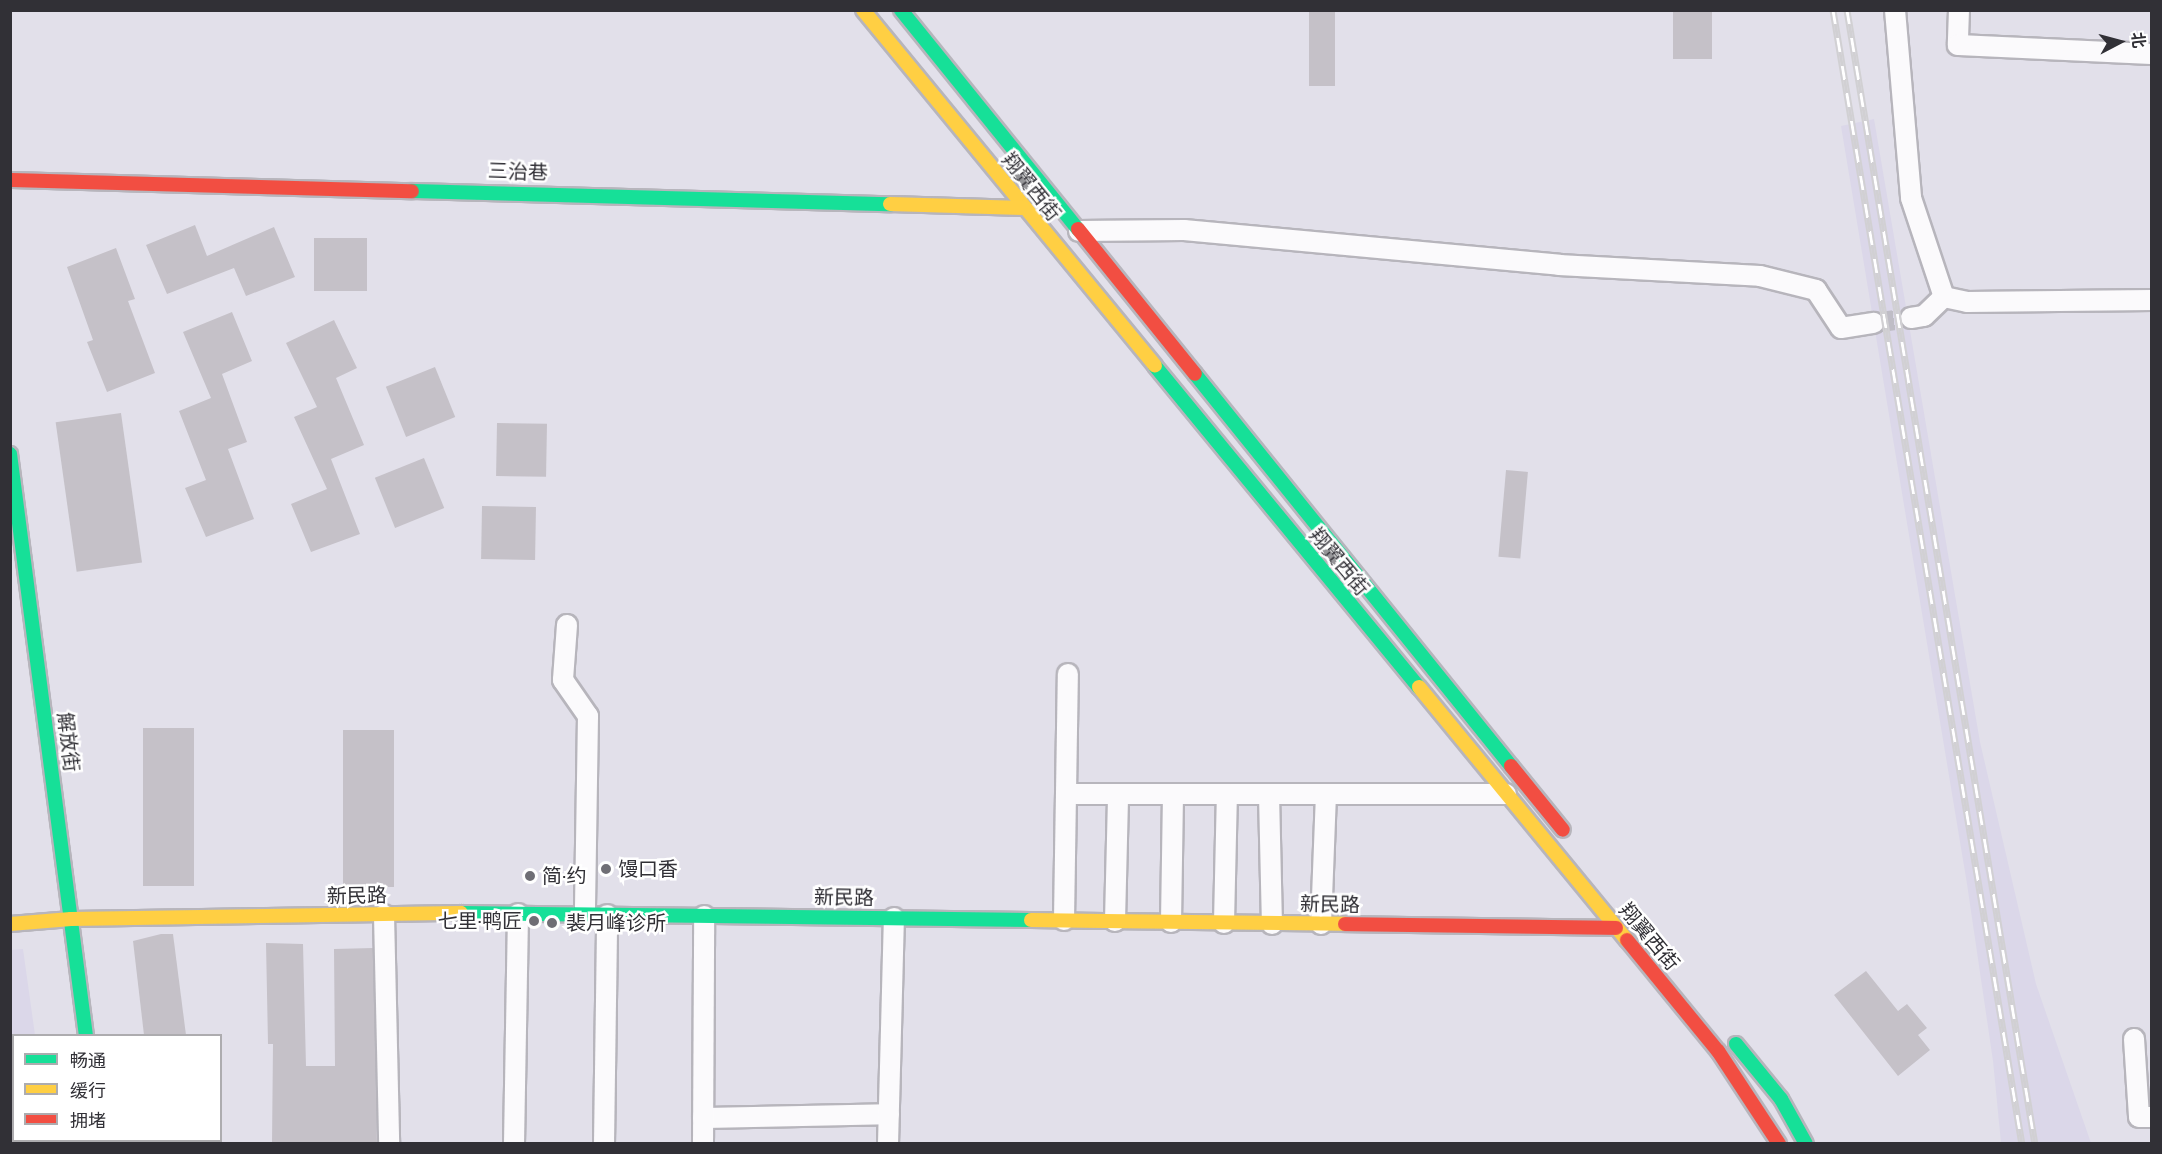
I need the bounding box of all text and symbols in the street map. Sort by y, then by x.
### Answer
north arrow [2090,12,2150,72]
text: 北 [2128,31,2149,49]
street label: 翔翼西街 [997,148,1065,226]
street label: 三治巷 [488,159,548,185]
street label: 翔翼西街 [1304,524,1374,600]
street label: 解放街 [52,711,84,773]
place label: 馒口香 [618,857,678,881]
marker: 馒口香 [599,862,613,876]
place label: 简·约 [542,864,586,888]
marker: 简·约 [523,869,537,883]
street label: 新民路 [327,883,387,909]
street label: 新民路 [814,885,874,911]
street label: 新民路 [1300,892,1360,918]
street label: 翔翼西街 [1614,899,1684,975]
place label: 七里·鸭匠 [438,909,522,933]
place label: 裴月峰诊所 [566,911,666,935]
marker: 七里·鸭匠 [527,914,541,928]
marker: 裴月峰诊所 [543,914,561,932]
legend [12,1034,222,1142]
text: 畅通 [70,1050,106,1072]
text: 缓行 [70,1080,106,1102]
text: 拥堵 [70,1110,106,1132]

